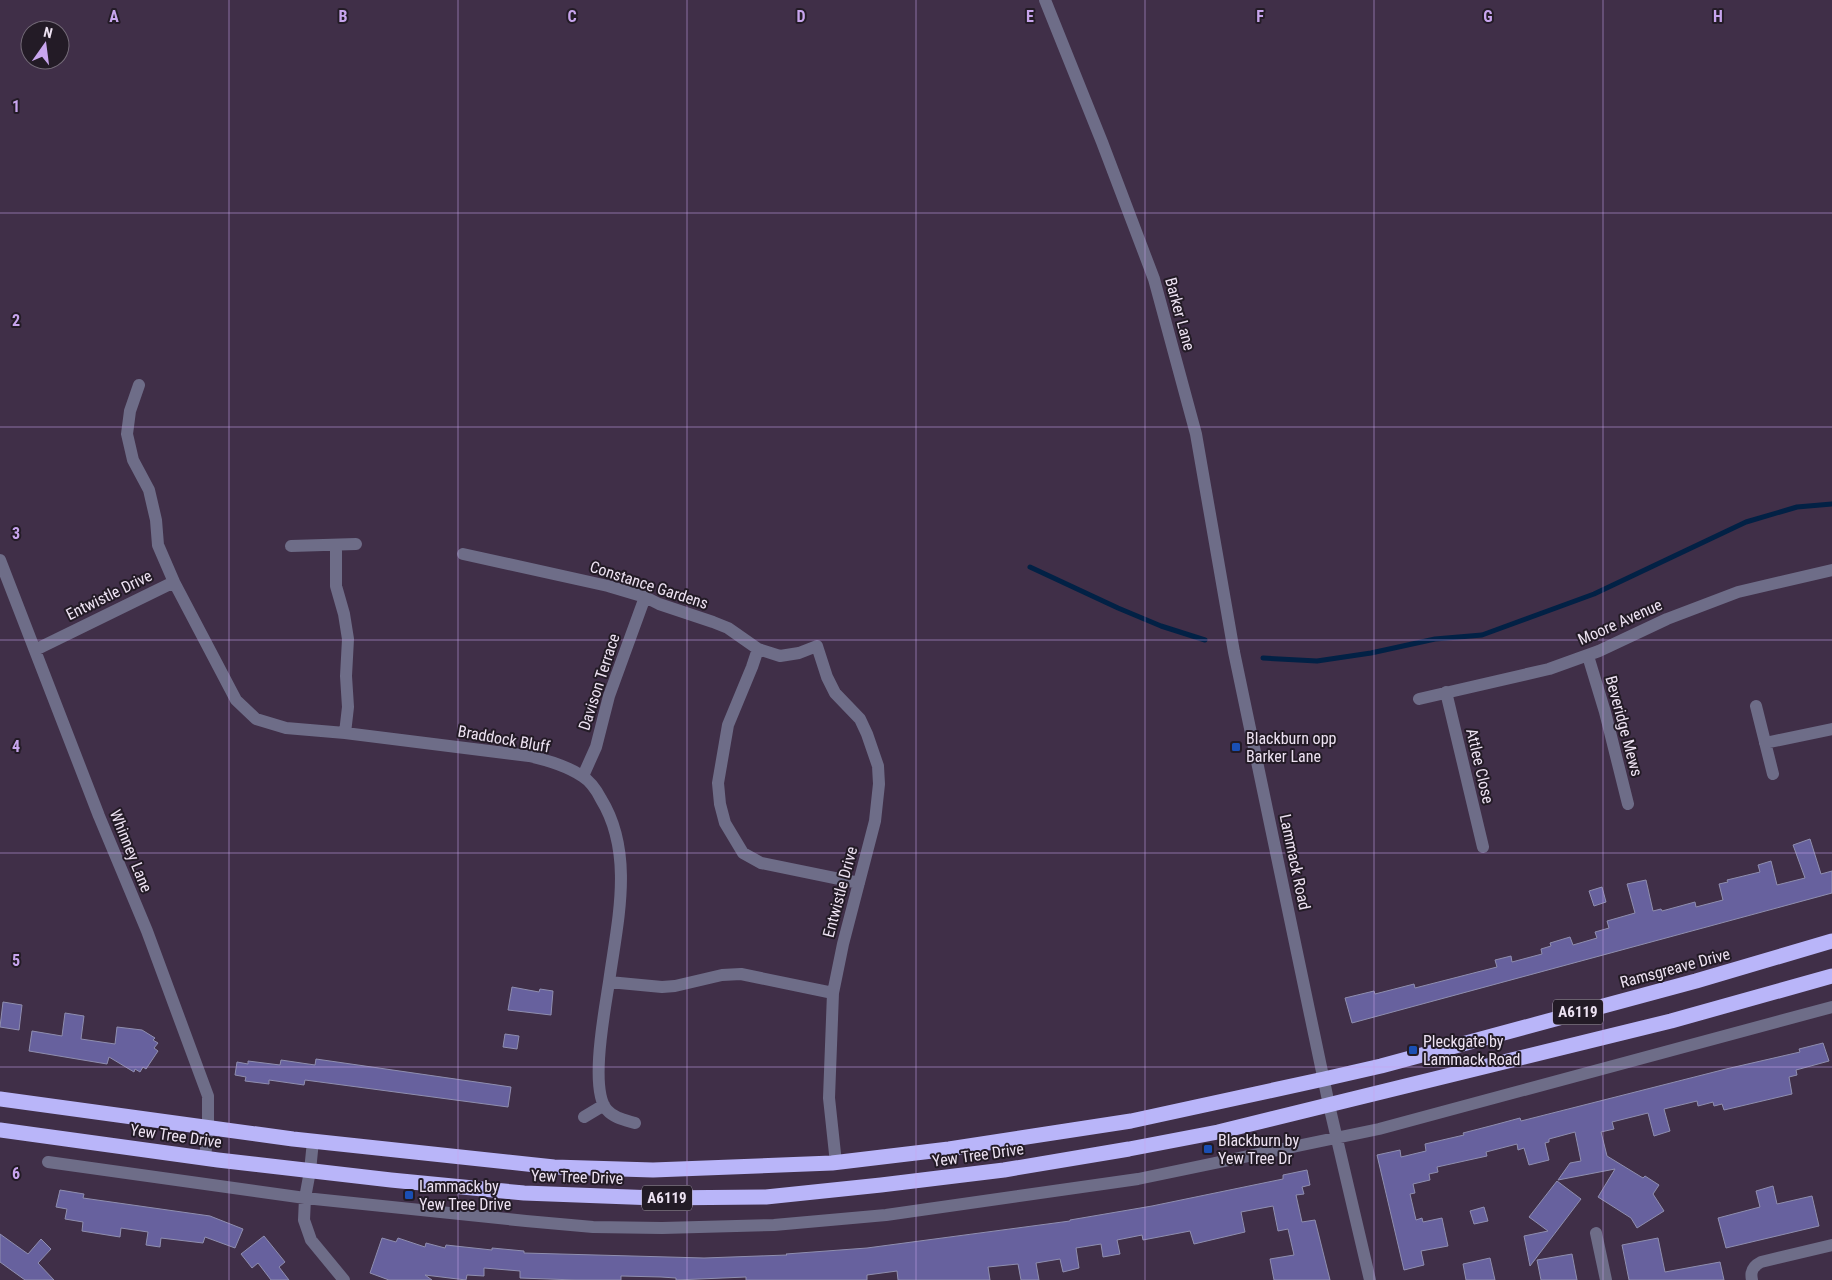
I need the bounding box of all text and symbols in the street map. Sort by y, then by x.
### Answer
text: A [109,7,119,26]
text: B [339,7,348,26]
text: C [567,7,577,26]
text: D [796,7,806,26]
text: E [1026,7,1034,26]
text: F [1256,7,1264,26]
text: G [1483,7,1493,26]
text: H [1713,7,1723,26]
north arrow [20,20,70,70]
text: N [42,24,54,41]
text: 1 [12,97,20,116]
street label: Barker Lane [1161,275,1199,353]
text: 2 [12,311,20,330]
text: 3 [12,524,20,543]
street label: Constance Gardens [587,557,711,613]
street label: Entwistle Drive [63,566,155,624]
street label: Moore Avenue [1575,595,1665,649]
street label: Davison Terrace [574,631,624,733]
street label: Beveridge Mews [1601,674,1647,778]
street label: Braddock Bluff [456,722,552,756]
street label: Attlee Close [1462,727,1498,805]
place label: Blackburn opp Barker Lane [1246,729,1337,766]
text: 4 [12,737,20,756]
marker: Blackburn opp Barker Lane [1230,741,1242,753]
street label: Whinney Lane [106,807,156,895]
street label: Lammack Road [1276,812,1314,912]
street label: Entwistle Drive [819,844,861,940]
street label: Ramsgreave Drive [1618,944,1732,992]
text: 5 [12,951,20,970]
road number: A6119 [1553,1000,1603,1024]
place label: Pleckgate by Lammack Road [1423,1032,1520,1069]
marker: Pleckgate by Lammack Road [1407,1044,1419,1056]
street label: Yew Tree Drive [129,1120,223,1152]
place label: Blackburn by Yew Tree Dr [1218,1131,1299,1168]
street label: Yew Tree Drive [931,1139,1025,1171]
marker: Blackburn by Yew Tree Dr [1202,1143,1214,1155]
text: 6 [12,1164,20,1183]
street label: Yew Tree Drive [531,1166,623,1188]
place label: Lammack by Yew Tree Drive [419,1177,511,1214]
road number: A6119 [642,1186,692,1210]
marker: Lammack by Yew Tree Drive [403,1189,415,1201]

